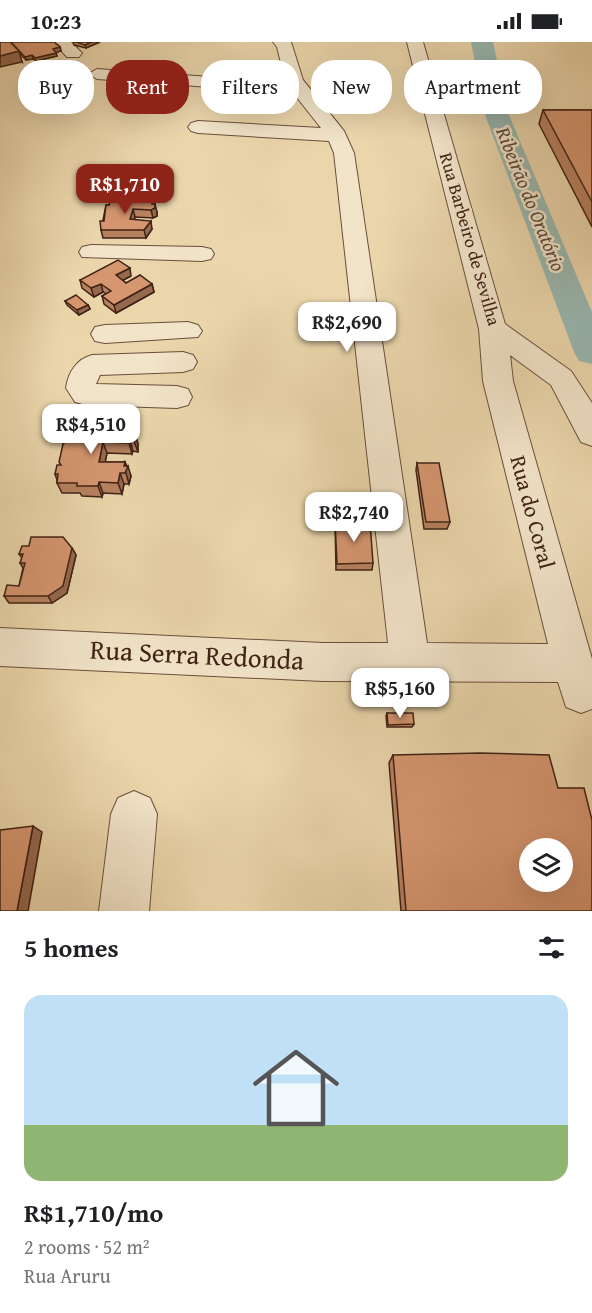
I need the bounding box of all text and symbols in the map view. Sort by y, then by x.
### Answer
text: 10:23 [30,5,82,37]
chip: Buy [18,60,94,114]
chip: Rent [106,60,189,114]
chip: Filters [201,60,299,114]
chip: New [311,60,392,114]
chip: Apartment [404,60,542,114]
water label: Ribeirão do Oratório [489,121,574,276]
street label: Rua Barbeiro de Sevilha [433,149,508,329]
pin: R$1,710 [70,164,180,215]
text: R$1,710 [90,169,160,198]
pin: R$2,690 [292,302,402,353]
text: R$2,690 [312,307,382,336]
pin: R$4,510 [36,404,146,455]
text: R$4,510 [56,409,126,438]
street label: Rua do Coral [503,452,563,572]
pin: R$2,740 [299,492,409,543]
text: R$2,740 [319,497,389,526]
street label: Rua Serra Redonda [89,628,305,680]
pin: R$5,160 [345,668,455,719]
text: R$5,160 [365,673,435,702]
map controls [519,838,573,892]
button: layers [519,838,573,892]
text: 5 homes [24,928,119,967]
icon: filters [535,931,568,964]
icon: home [242,1034,350,1142]
text: R$1,710/mo [24,1193,163,1232]
text: 2 rooms · 52 m² [24,1232,150,1261]
text: Rua Aruru [24,1261,110,1290]

